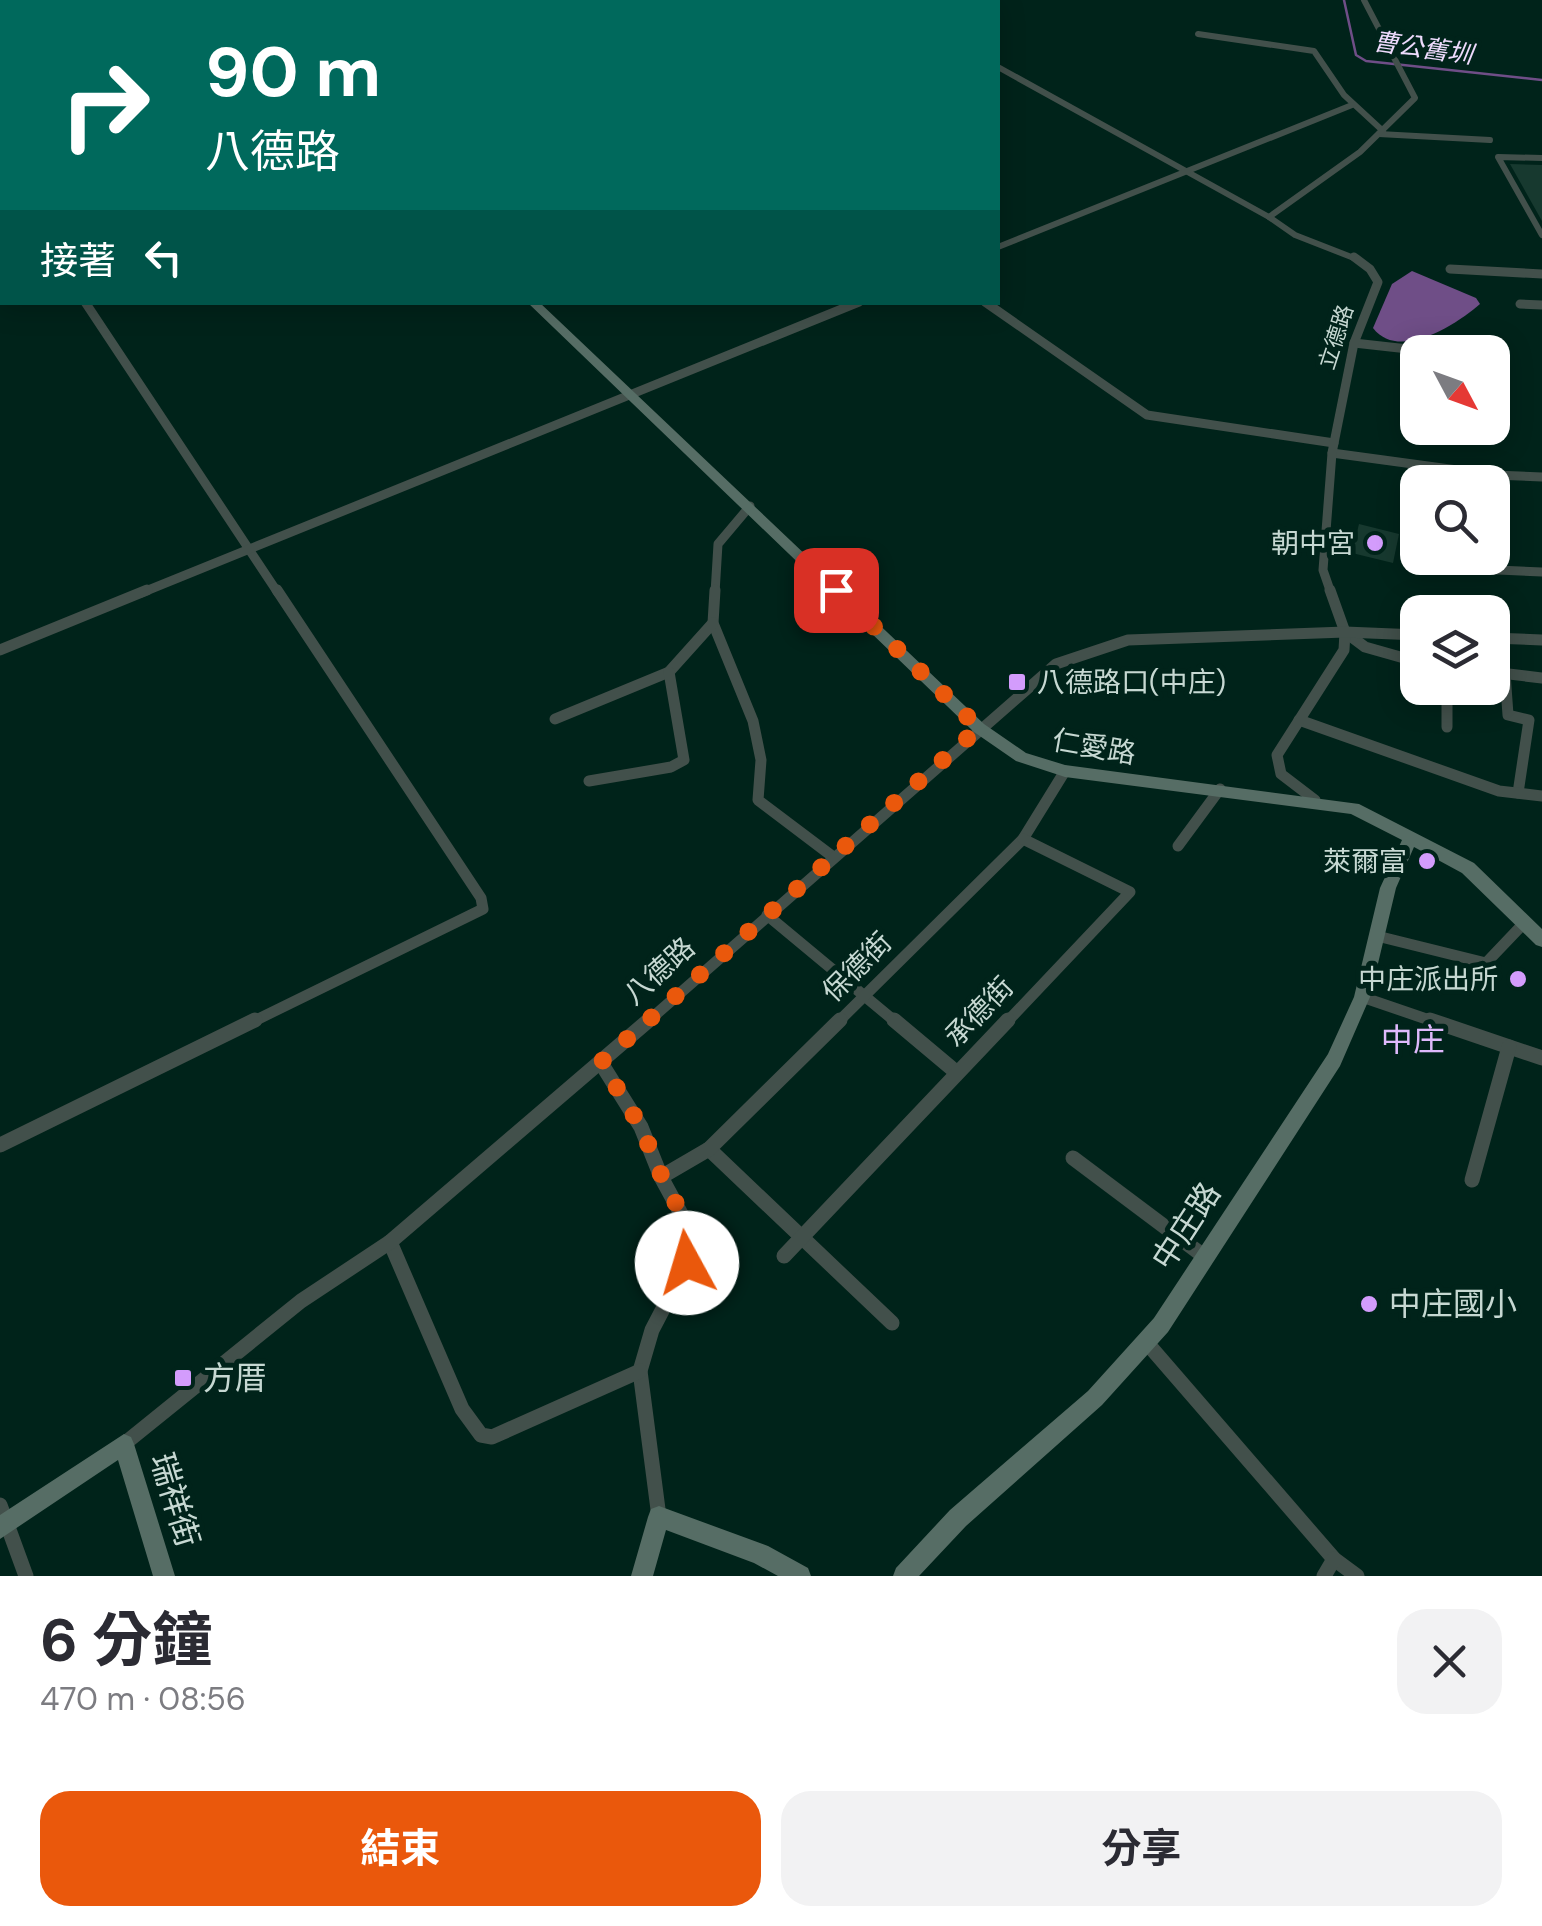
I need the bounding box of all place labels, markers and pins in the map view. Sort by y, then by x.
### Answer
place label: 朝中宮 [1271,525,1355,562]
marker: 朝中宮 [1364,532,1386,554]
pin [794,548,879,633]
place label: 八德路口(中庄) [1037,664,1226,701]
marker: 八德路口(中庄) [1006,671,1028,693]
place label: 萊爾富 [1323,843,1407,880]
marker: 萊爾富 [1416,850,1438,872]
place label: 中庄派出所 [1358,961,1498,998]
marker: 中庄派出所 [1507,968,1529,990]
place label: 中庄國小 [1389,1283,1517,1325]
marker: 中庄國小 [1358,1293,1380,1315]
place label: 方厝 [203,1357,267,1399]
marker: 方厝 [172,1367,194,1389]

